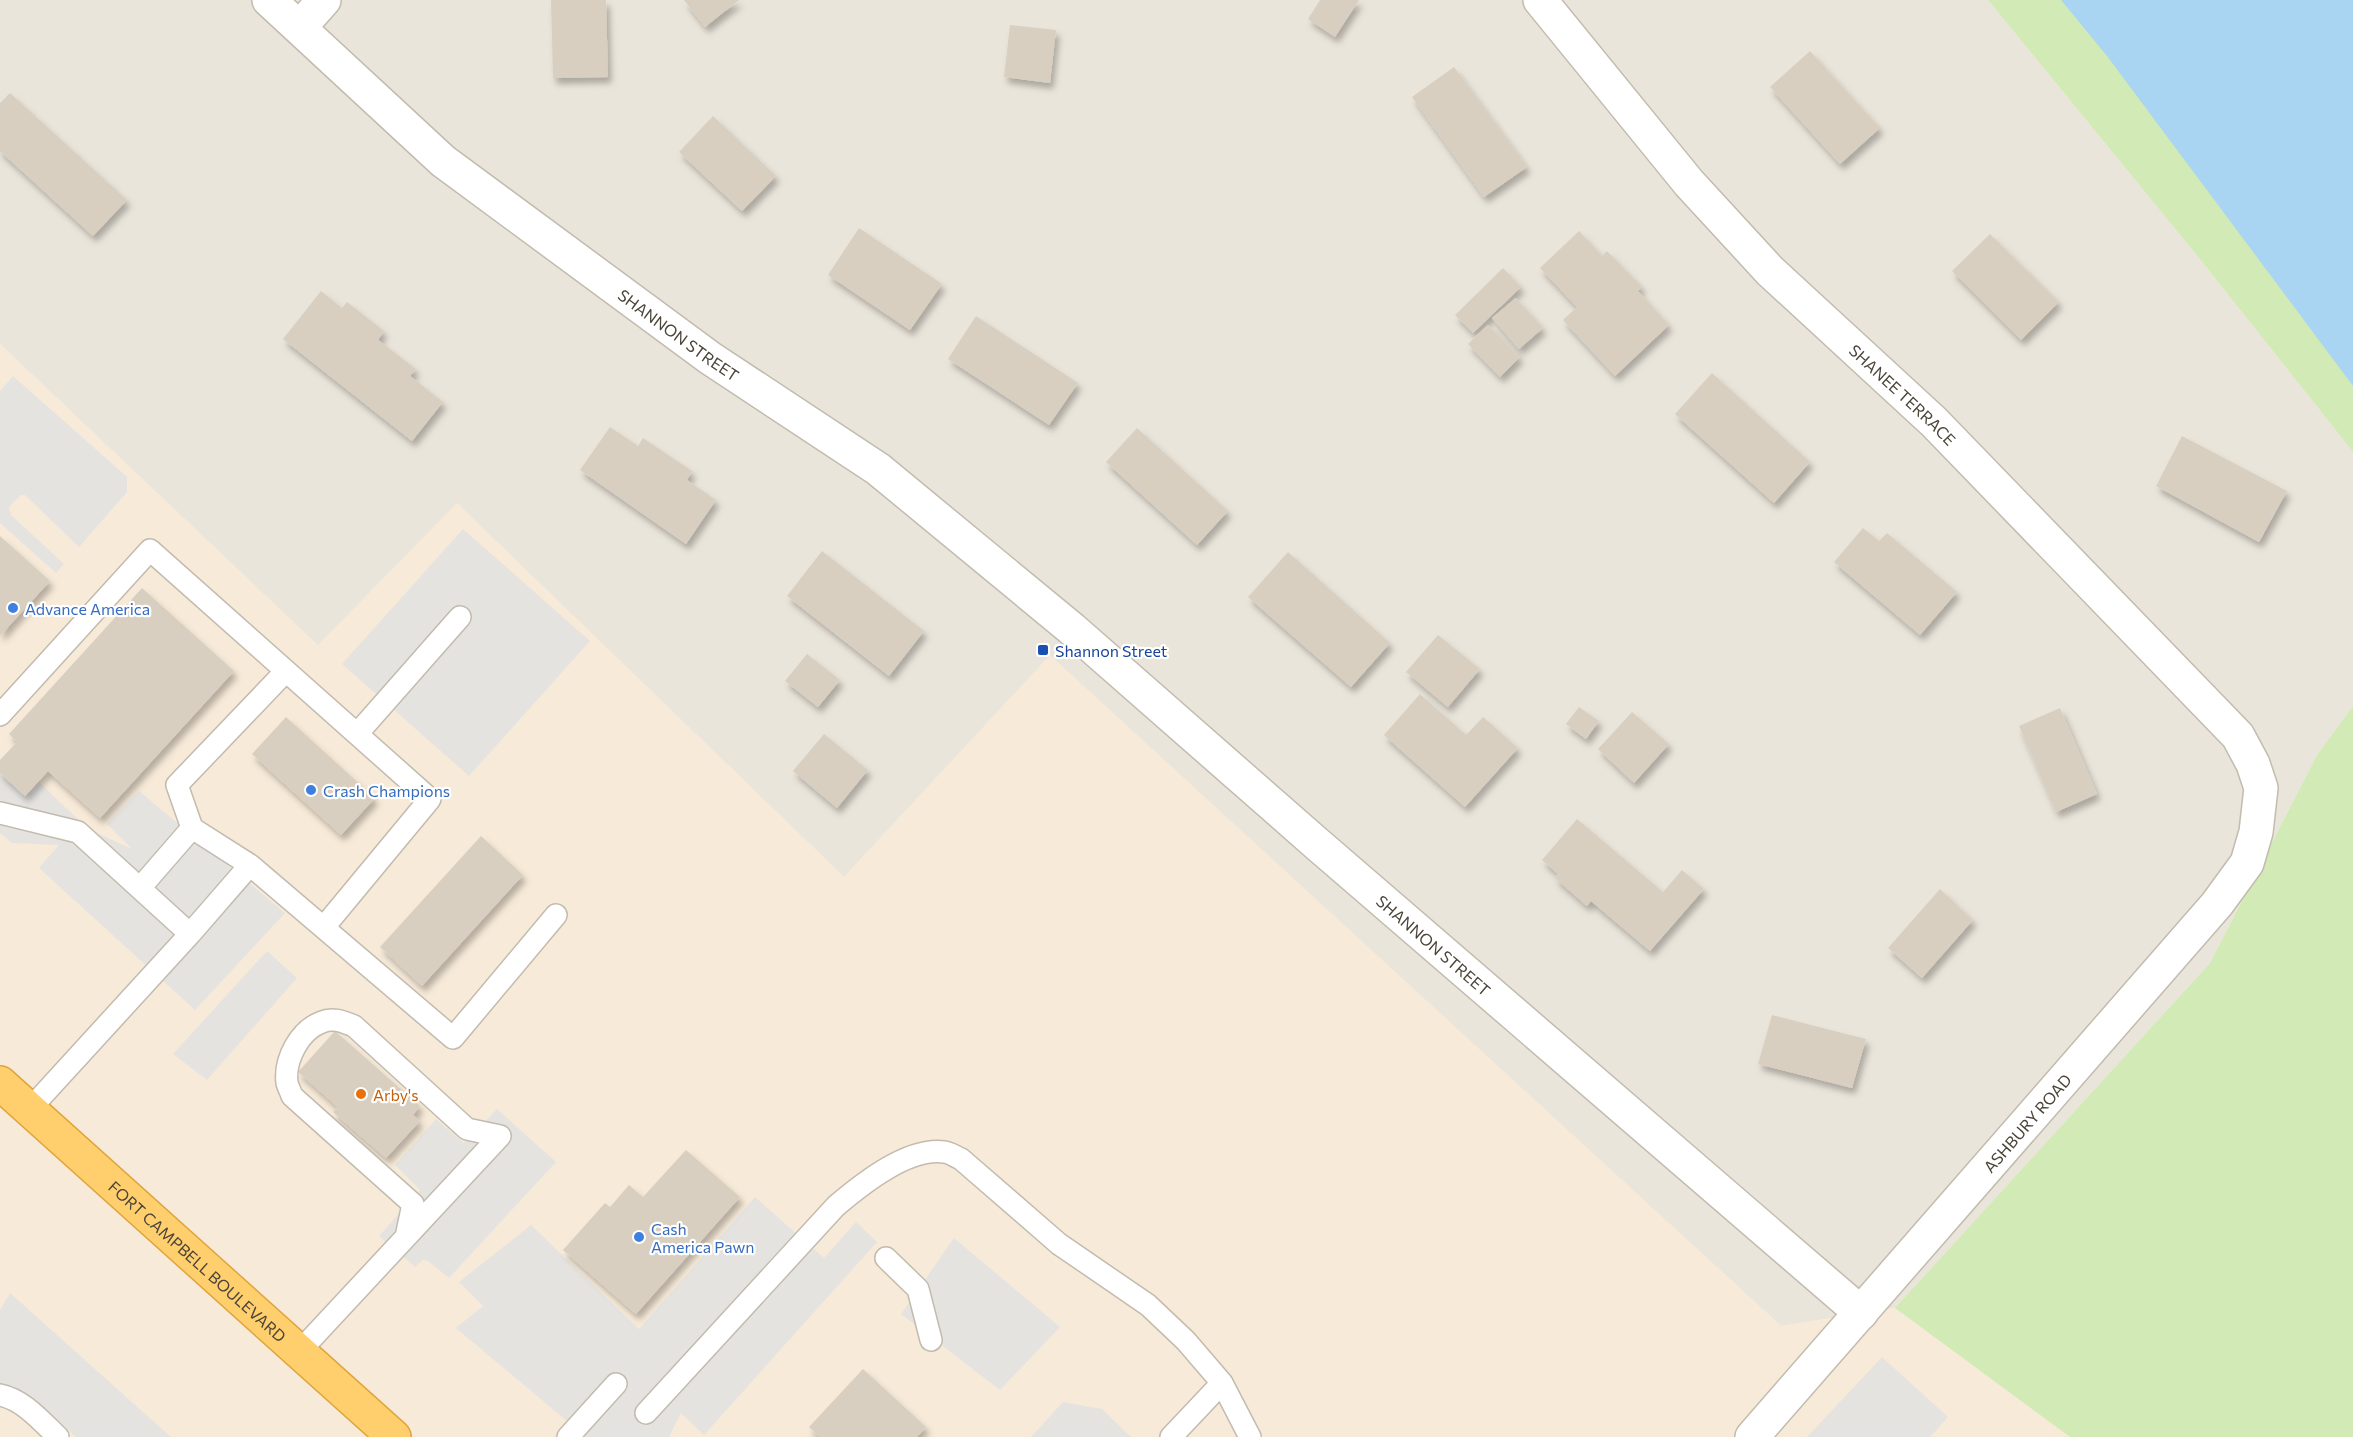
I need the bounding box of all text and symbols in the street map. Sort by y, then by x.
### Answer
street label: SHANNON STREET [615,284,743,384]
street label: SHANEE TERRACE [1846,340,1960,449]
place label: Advance America [25,599,150,618]
marker: Advance America [6,601,20,615]
place label: Shannon Street [1055,641,1168,660]
marker: Shannon Street [1036,643,1050,657]
place label: Crash Champions [323,781,450,800]
marker: Crash Champions [304,783,318,797]
street label: SHANNON STREET [1373,890,1495,999]
street label: ASHBURY ROAD [1979,1070,2075,1176]
place label: Arby's [373,1085,418,1104]
marker: Arby's [354,1087,368,1101]
street label: FORT CAMPBELL BOULEVARD [105,1176,290,1345]
place label: Cash America Pawn [651,1219,755,1256]
marker: Cash America Pawn [632,1230,646,1244]

